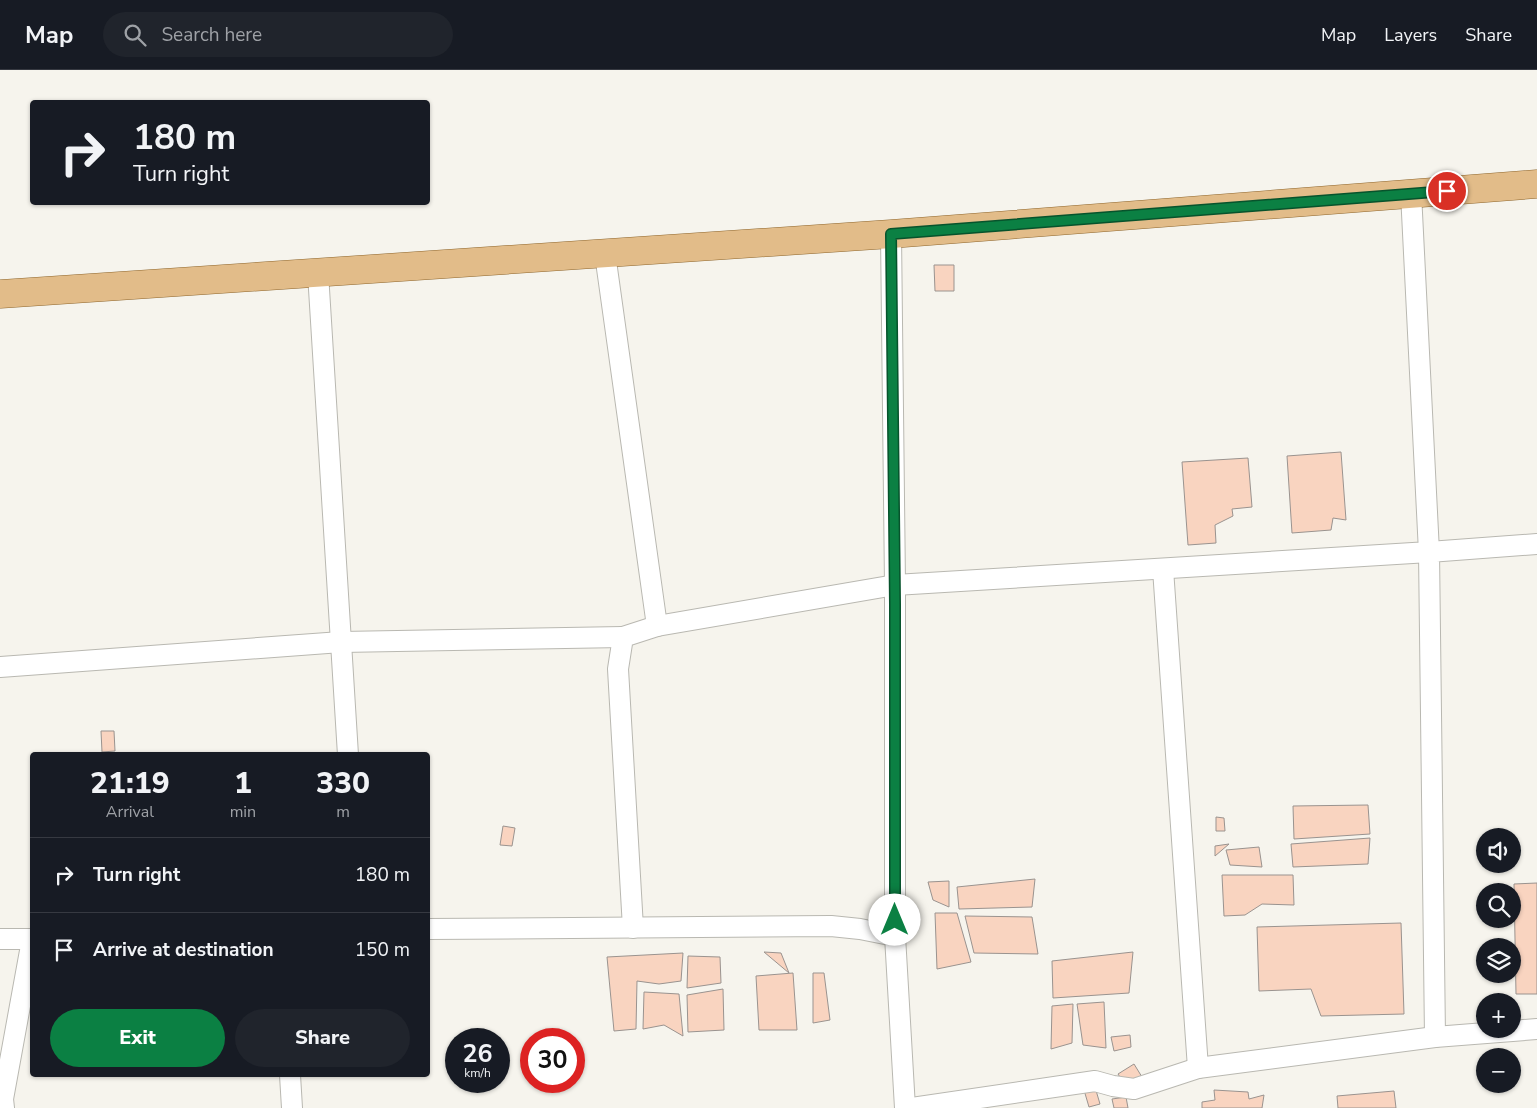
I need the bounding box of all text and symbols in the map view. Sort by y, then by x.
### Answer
search box [103,12,453,57]
text: Map [25,19,73,51]
icon: search [121,21,149,49]
text: Search here [161,22,262,48]
text: Map [1321,23,1356,47]
text: Layers [1384,23,1437,47]
text: Share [1465,23,1512,47]
text: 180 m [133,114,236,161]
icon: right [50,120,115,185]
text: Turn right [133,159,229,189]
pin [1426,170,1468,212]
icon: arrive [1433,177,1461,205]
text: 21:19 [90,763,170,804]
text: 1 [234,763,252,804]
text: 330 [316,763,370,804]
text: Arrival [106,801,154,823]
text: min [230,801,256,823]
text: m [336,801,350,823]
map controls [1476,828,1521,1093]
button: sound [1476,828,1521,873]
icon: right [50,861,78,889]
text: Turn right [93,862,180,888]
text: 180 m [355,862,410,888]
button: search [1476,883,1521,928]
position arrow [868,893,920,945]
icon: arrive [50,936,78,964]
text: Arrive at destination [93,937,274,963]
text: 150 m [355,937,410,963]
button: layers [1476,938,1521,983]
button: + [1476,993,1521,1038]
button: Exit [50,1009,225,1067]
button: Share [235,1009,410,1067]
speed limit sign: 30 [520,1028,585,1093]
text: 26 [462,1037,493,1071]
button: − [1476,1048,1521,1093]
text: km/h [464,1065,491,1081]

